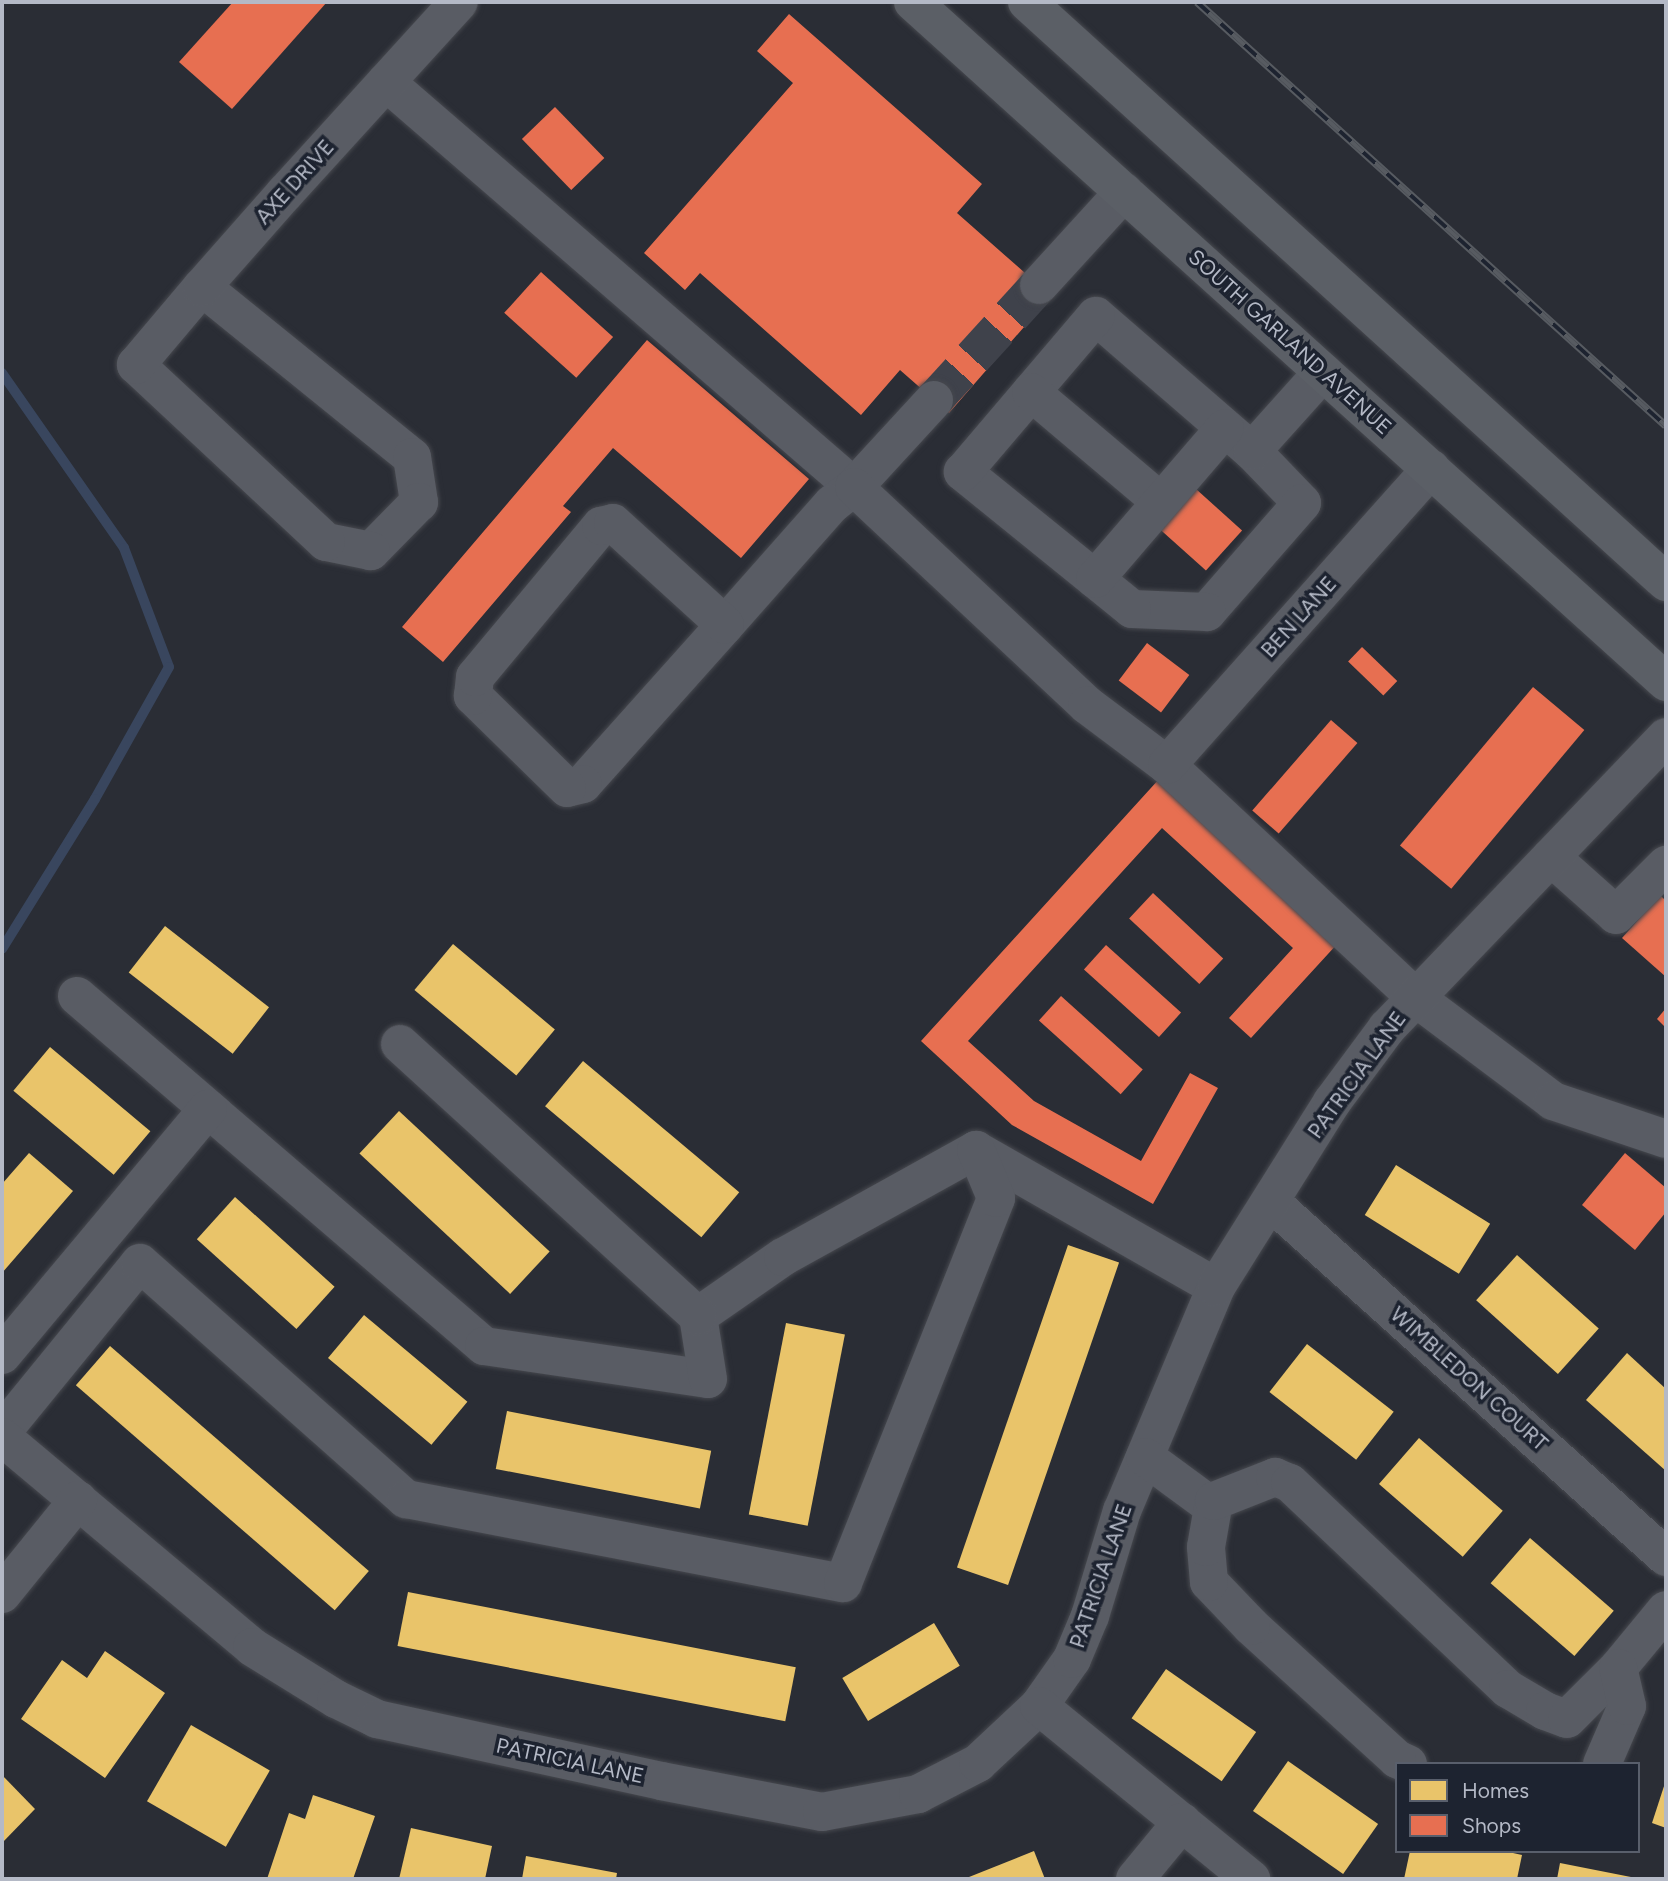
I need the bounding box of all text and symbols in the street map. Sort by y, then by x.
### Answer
street label: AXE DRIVE [251,135,339,229]
street label: SOUTH GARLAND AVENUE [1183,244,1397,440]
street label: BEN LANE [1256,571,1342,663]
street label: PATRICIA LANE [1303,1007,1411,1143]
street label: WIMBLEDON COURT [1385,1302,1553,1456]
street label: PATRICIA LANE [1065,1501,1137,1651]
street label: PATRICIA LANE [494,1733,646,1789]
legend [1395,1762,1640,1853]
text: Homes [1462,1778,1529,1803]
text: Shops [1462,1813,1521,1838]

